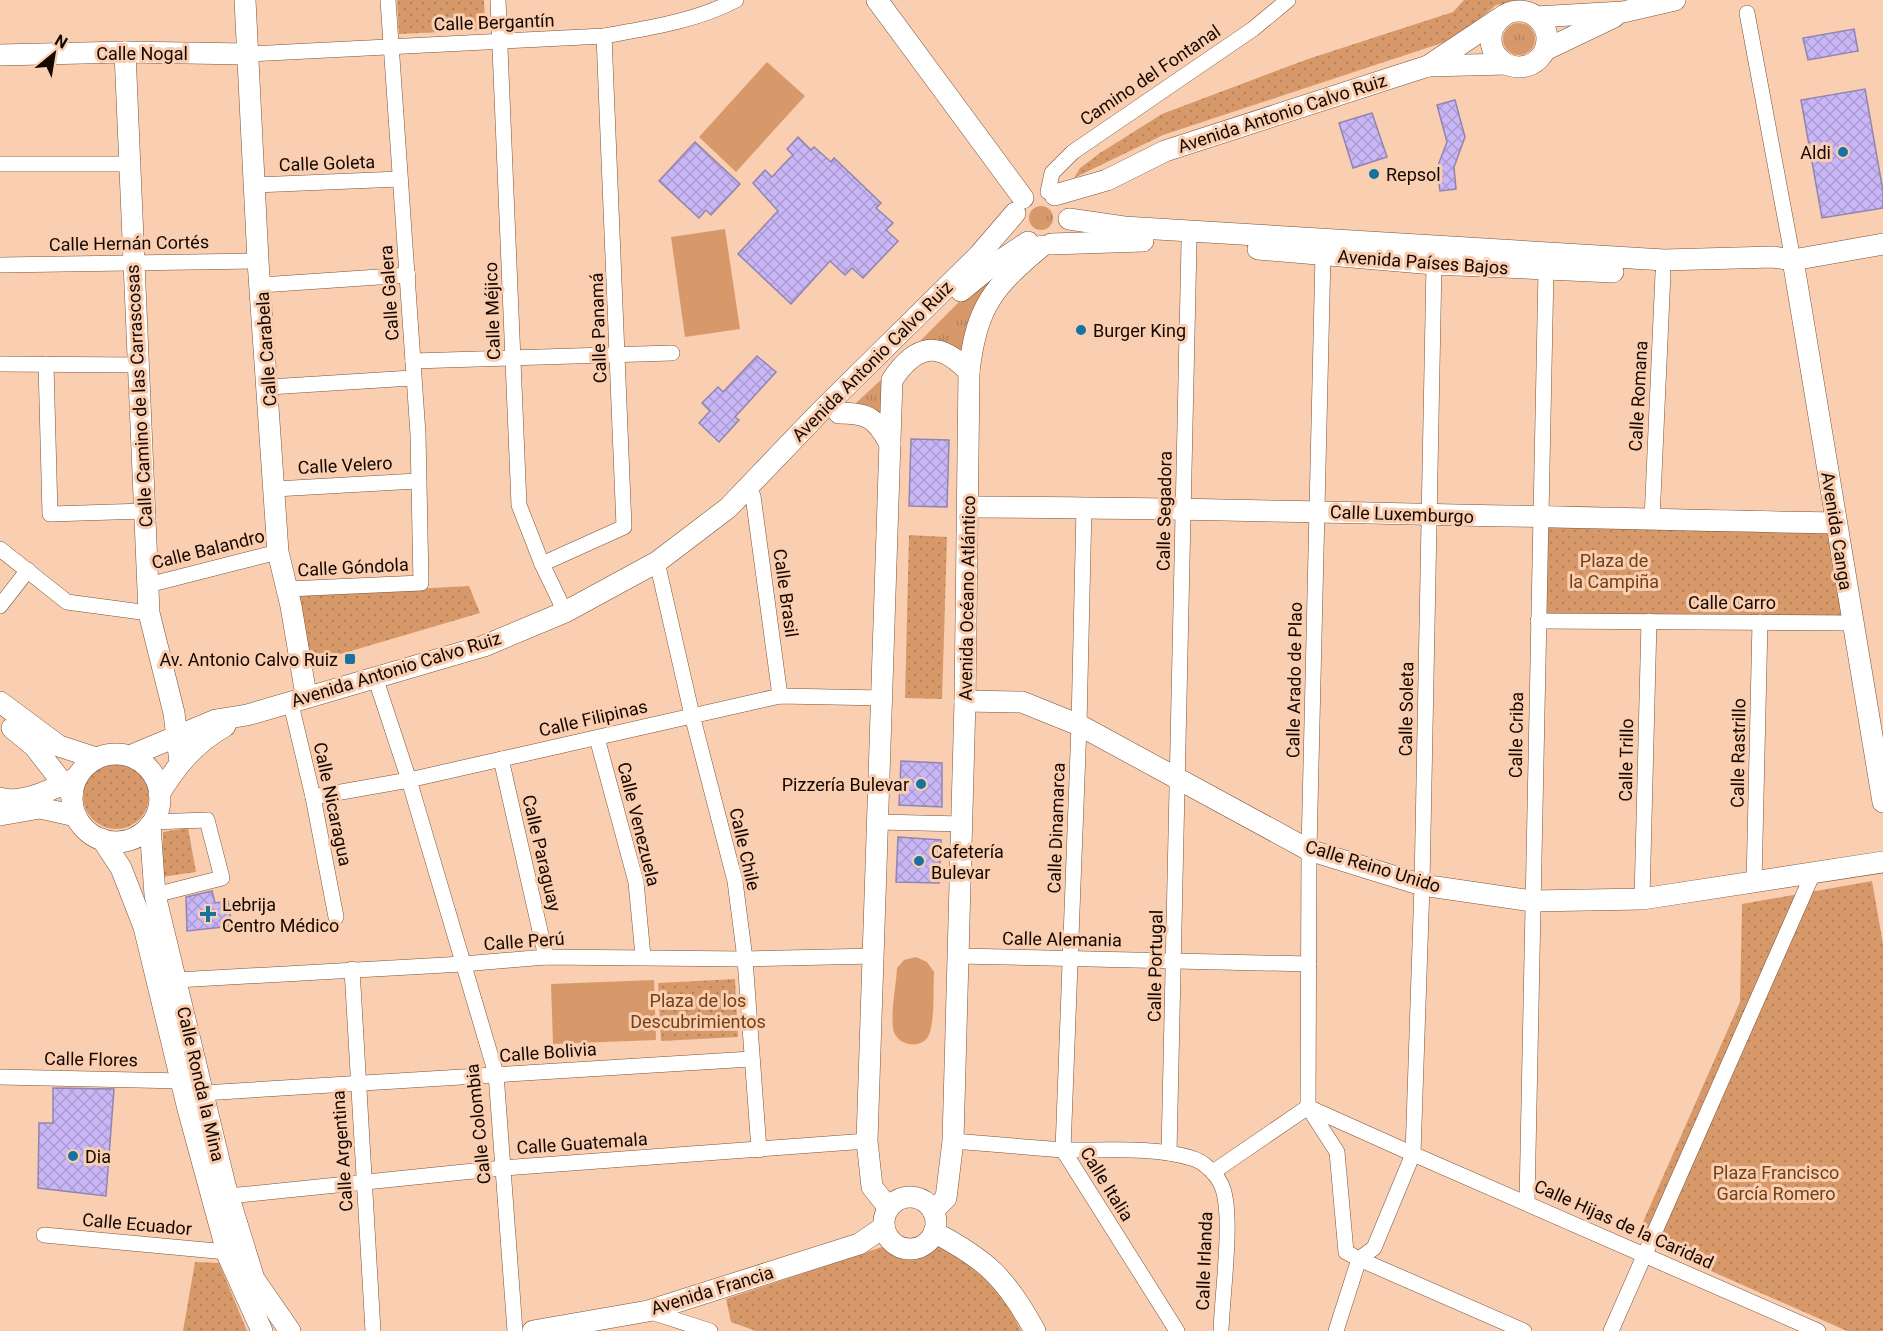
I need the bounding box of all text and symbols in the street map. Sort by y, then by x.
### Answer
street label: Calle Bergantín [433,9,555,35]
street label: Camino del Fontanal [1076,20,1224,130]
north arrow [24,24,84,84]
text: N [52,30,71,52]
street label: Calle Nogal [96,43,188,64]
street label: Avenida Antonio Calvo Ruiz [1175,69,1389,157]
place label: Aldi [1800,142,1831,163]
marker: Aldi [1836,145,1850,159]
street label: Calle Goleta [278,151,376,175]
place label: Repsol [1386,164,1441,185]
marker: Repsol [1367,167,1381,181]
street label: Calle Hernán Cortés [49,231,209,255]
street label: Calle Galera [375,244,403,342]
street label: Avenida Países Bajos [1337,246,1509,278]
street label: Calle Méjico [480,262,504,360]
street label: Calle Camino de las Carrascosas [122,264,156,528]
street label: Calle Panamá [586,272,610,384]
street label: Avenida Antonio Calvo Ruiz [787,276,957,446]
street label: Calle Carabela [252,291,280,407]
place label: Burger King [1093,320,1186,341]
marker: Burger King [1074,323,1088,337]
street label: Calle Romana [1625,340,1651,452]
street label: Calle Segadora [1152,451,1176,571]
street label: Calle Velero [297,452,393,478]
street label: Avenida Canga [1817,470,1857,592]
street label: Avenida Océano Atlántico [955,495,979,701]
street label: Calle Luxemburgo [1330,501,1474,527]
street label: Calle Balandro [149,525,267,573]
street label: Calle Brasil [769,547,803,639]
park label: Plaza de la Campiña [1569,550,1659,592]
street label: Calle Góndola [297,554,409,580]
street label: Calle Carro [1688,592,1776,613]
street label: Calle Arado de Plao [1282,602,1306,758]
street label: Avenida Antonio Calvo Ruiz [288,627,504,711]
place label: Av. Antonio Calvo Ruiz [159,649,338,670]
marker: Av. Antonio Calvo Ruiz [343,652,357,666]
street label: Calle Soleta [1395,661,1417,757]
street label: Calle Criba [1505,692,1527,778]
street label: Calle Filipinas [537,695,649,741]
street label: Calle Rastrillo [1727,698,1749,808]
street label: Calle Trillo [1615,718,1637,802]
street label: Calle Nicaragua [310,740,356,868]
street label: Calle Venezuela [613,760,665,888]
street label: Calle Dinamarca [1043,762,1069,894]
place label: Pizzería Bulevar [782,774,909,795]
marker: Pizzería Bulevar [914,777,928,791]
street label: Calle Paraguay [518,793,566,914]
street label: Calle Chile [725,806,765,892]
street label: Calle Reino Unido [1303,835,1443,897]
place label: Cafetería Bulevar [931,841,1004,883]
marker: Cafetería Bulevar [912,854,926,868]
place label: Lebrija Centro Médico [222,894,339,936]
marker: Lebrija Centro Médico [199,905,217,923]
street label: Calle Portugal [1144,910,1166,1022]
street label: Calle Alemania [1002,927,1122,951]
street label: Calle Perú [483,928,565,954]
park label: Plaza de los Descubrimientos [630,990,766,1032]
street label: Calle Ronda la Mina [173,1004,229,1164]
street label: Calle Bolivia [499,1038,597,1066]
street label: Calle Flores [44,1048,138,1070]
street label: Calle Colombia [461,1063,495,1185]
street label: Calle Argentina [327,1090,357,1212]
street label: Calle Guatemala [516,1128,648,1158]
street label: Calle Italia [1076,1143,1138,1225]
place label: Dia [85,1146,111,1167]
marker: Dia [66,1149,80,1163]
park label: Plaza Francisco García Romero [1713,1162,1839,1204]
street label: Calle Hijas de la Caridad [1531,1175,1717,1273]
street label: Calle Ecuador [81,1209,193,1239]
street label: Calle Irlanda [1192,1211,1216,1311]
street label: Avenida Francia [648,1261,776,1319]

